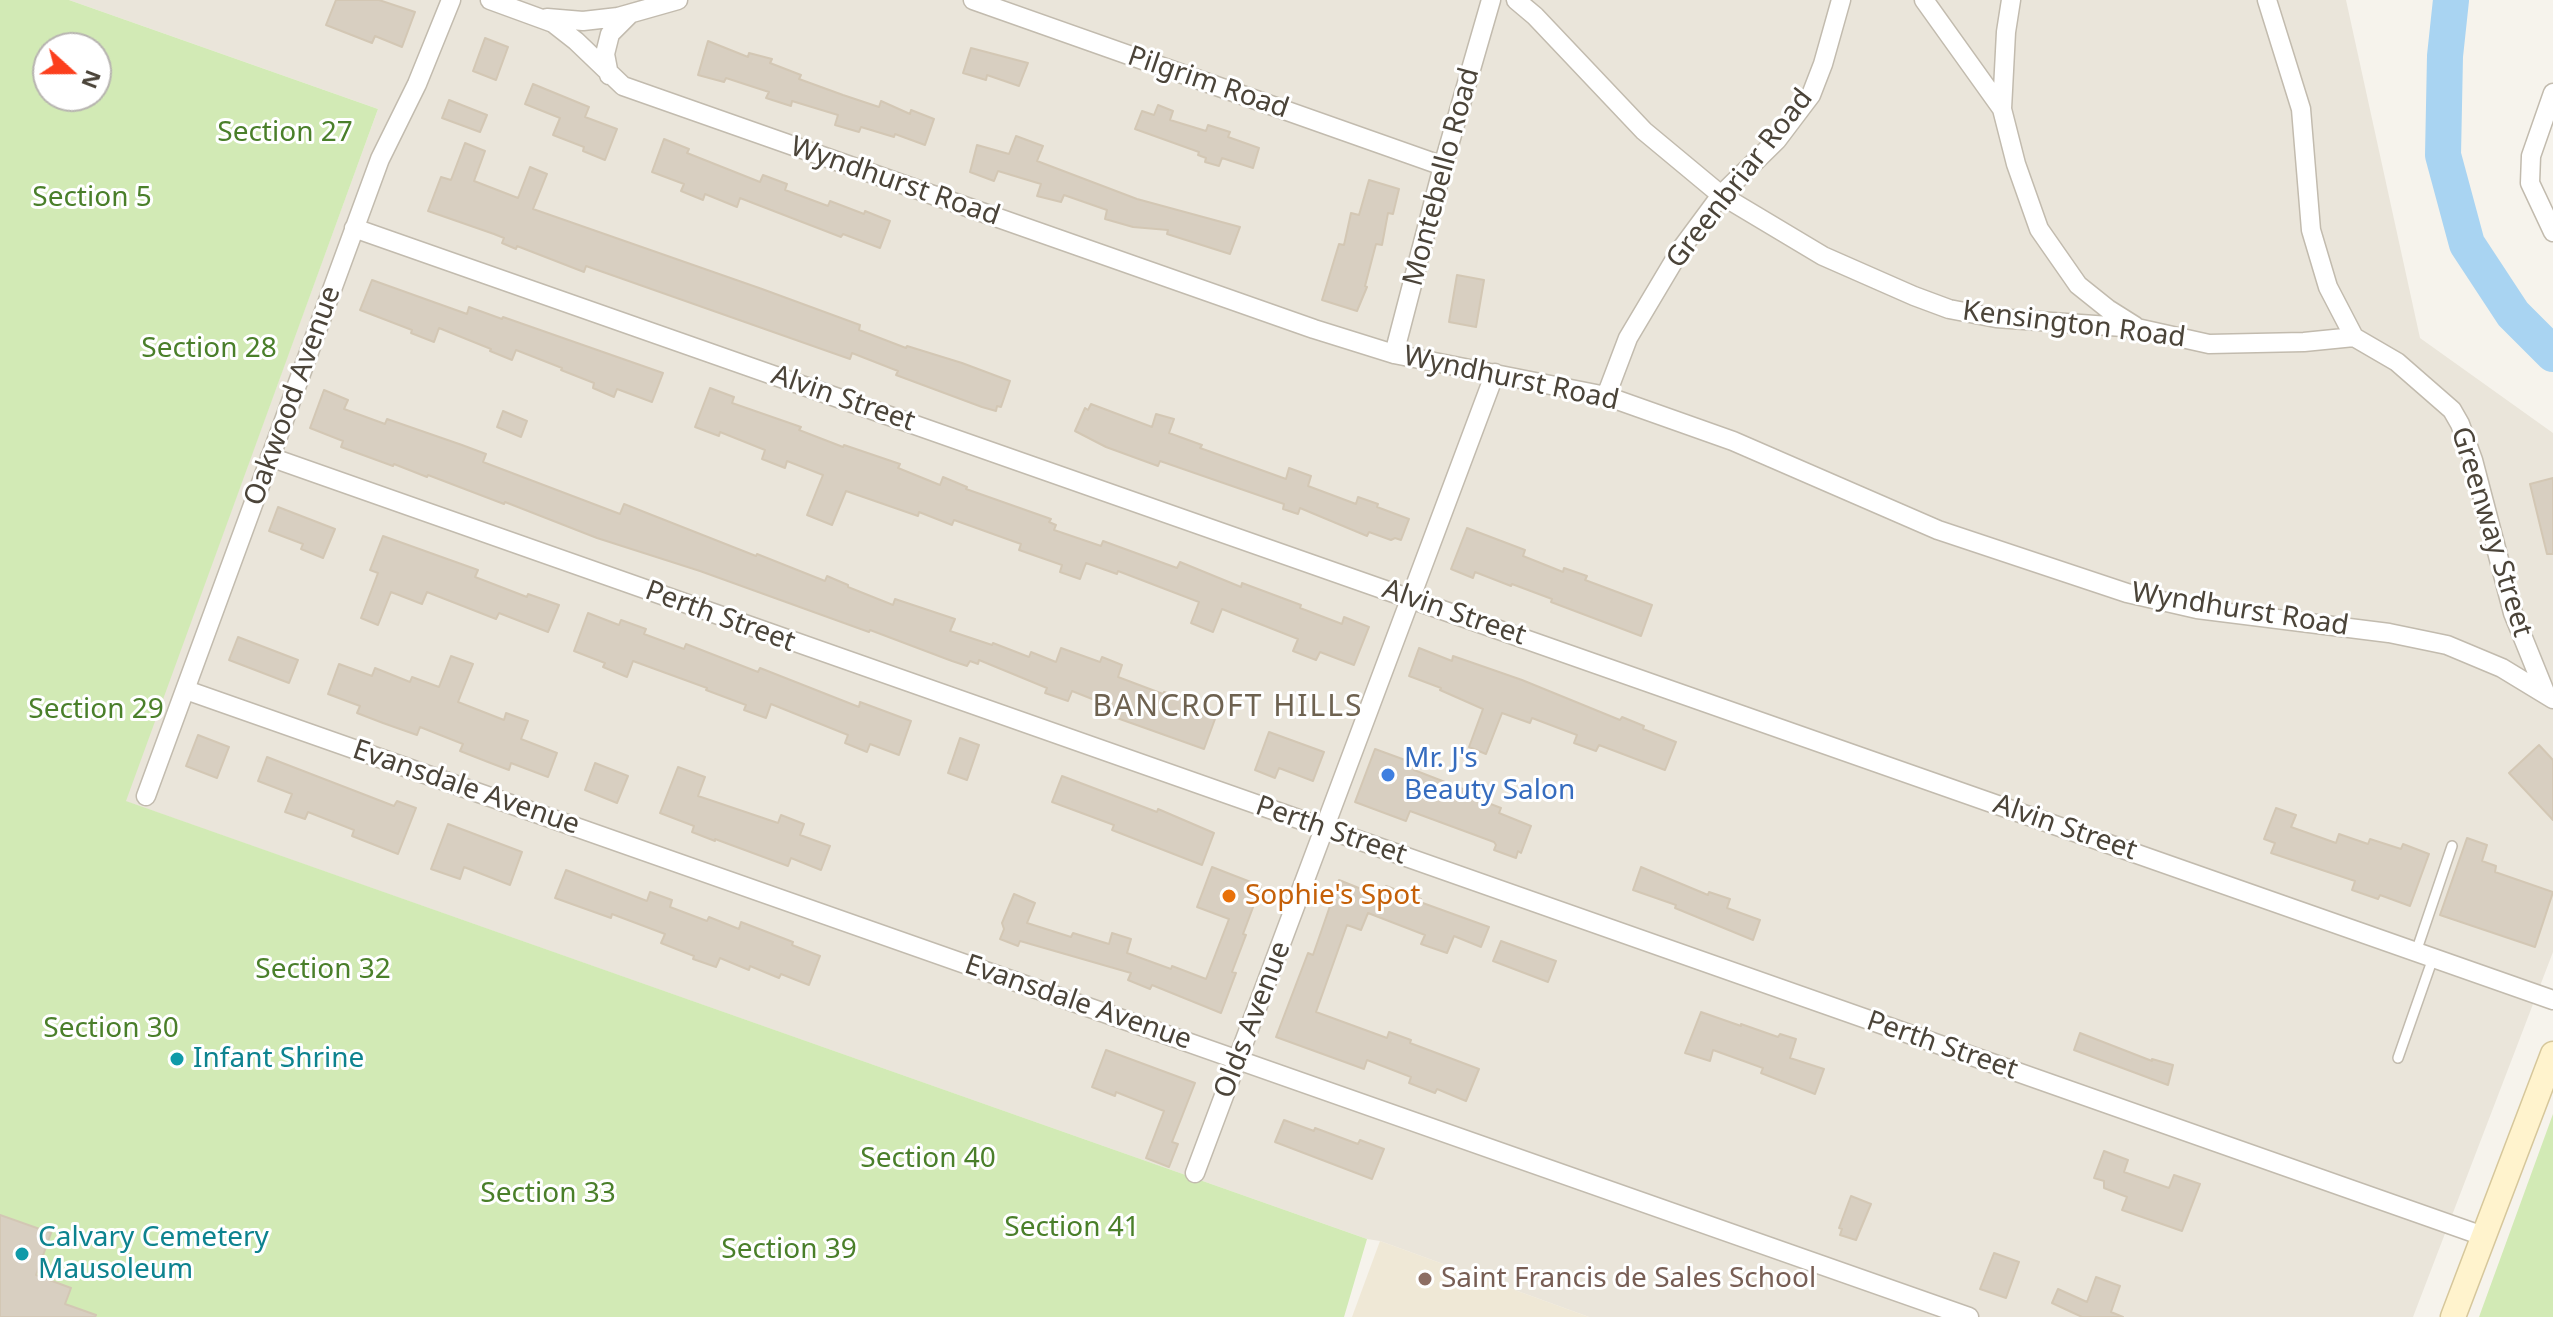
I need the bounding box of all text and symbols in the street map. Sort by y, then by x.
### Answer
north arrow [32,32,112,112]
street label: Pilgrim Road [1123,40,1293,126]
street label: Montebello Road [1397,64,1487,290]
text: N [75,66,110,94]
street label: Greenbriar Road [1660,83,1820,275]
park label: Section 27 [217,116,353,150]
street label: Wyndhurst Road [786,130,1004,234]
park label: Section 5 [32,181,152,215]
street label: Oakwood Avenue [238,282,348,510]
street label: Kensington Road [1961,295,2187,355]
park label: Section 28 [141,332,277,366]
street label: Wyndhurst Road [1400,340,1622,418]
street label: Alvin Street [767,359,919,439]
street label: Greenway Street [2443,423,2539,641]
street label: Alvin Street [1378,573,1530,653]
street label: Perth Street [640,574,800,660]
street label: Wyndhurst Road [2129,576,2351,644]
district label: BANCROFT HILLS [1093,689,1363,725]
park label: Section 29 [28,693,164,727]
street label: Evansdale Avenue [348,733,584,843]
place label: Mr. J's Beauty Salon [1404,742,1575,808]
marker: Mr. J's Beauty Salon [1379,766,1397,784]
street label: Alvin Street [1989,788,2141,868]
street label: Perth Street [1251,790,1411,872]
place label: Sophie's Spot [1245,879,1420,913]
marker: Sophie's Spot [1220,887,1238,905]
street label: Olds Avenue [1208,937,1298,1103]
street label: Evansdale Avenue [960,948,1196,1058]
park label: Section 32 [255,953,391,987]
street label: Perth Street [1862,1005,2022,1087]
park label: Section 30 [43,1012,179,1046]
place label: Infant Shrine [193,1042,364,1076]
marker: Infant Shrine [168,1050,186,1068]
park label: Section 40 [860,1142,996,1176]
park label: Section 33 [480,1177,616,1211]
park label: Section 41 [1004,1211,1140,1245]
place label: Calvary Cemetery Mausoleum [38,1221,269,1287]
park label: Section 39 [721,1233,857,1267]
marker: Calvary Cemetery Mausoleum [13,1245,31,1263]
place label: Saint Francis de Sales School [1441,1262,1816,1296]
marker: Saint Francis de Sales School [1416,1270,1434,1288]

